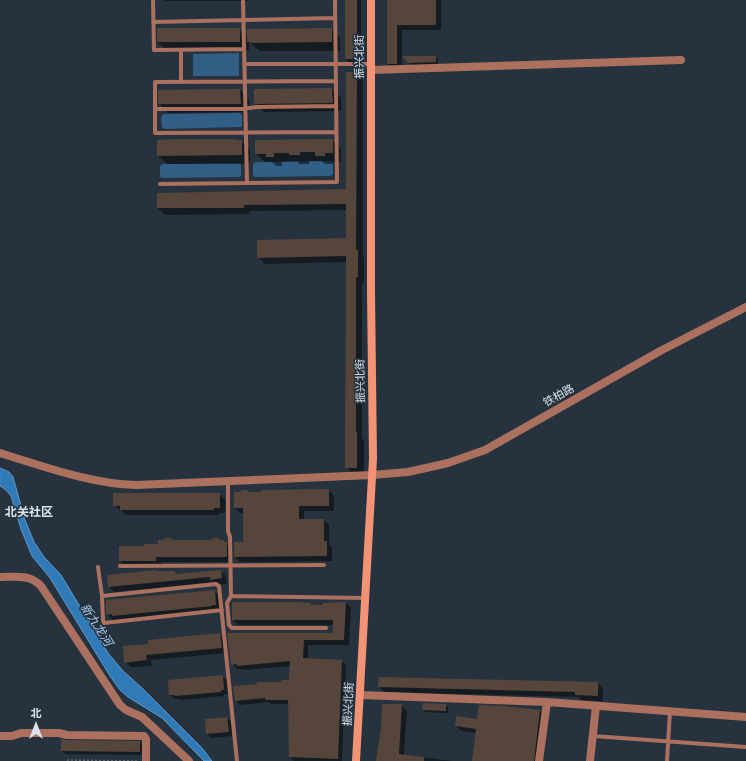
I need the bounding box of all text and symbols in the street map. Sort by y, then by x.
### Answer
street label: 振兴北街 [353,35,367,79]
street label: 振兴北街 [354,359,368,403]
street label: 铁柏路 [541,382,577,410]
district label: 北关社区 [5,506,53,520]
water label: 新九龙河 [77,601,115,649]
street label: 振兴北街 [341,682,357,726]
north arrow [16,705,56,745]
text: 北 [31,707,42,719]

